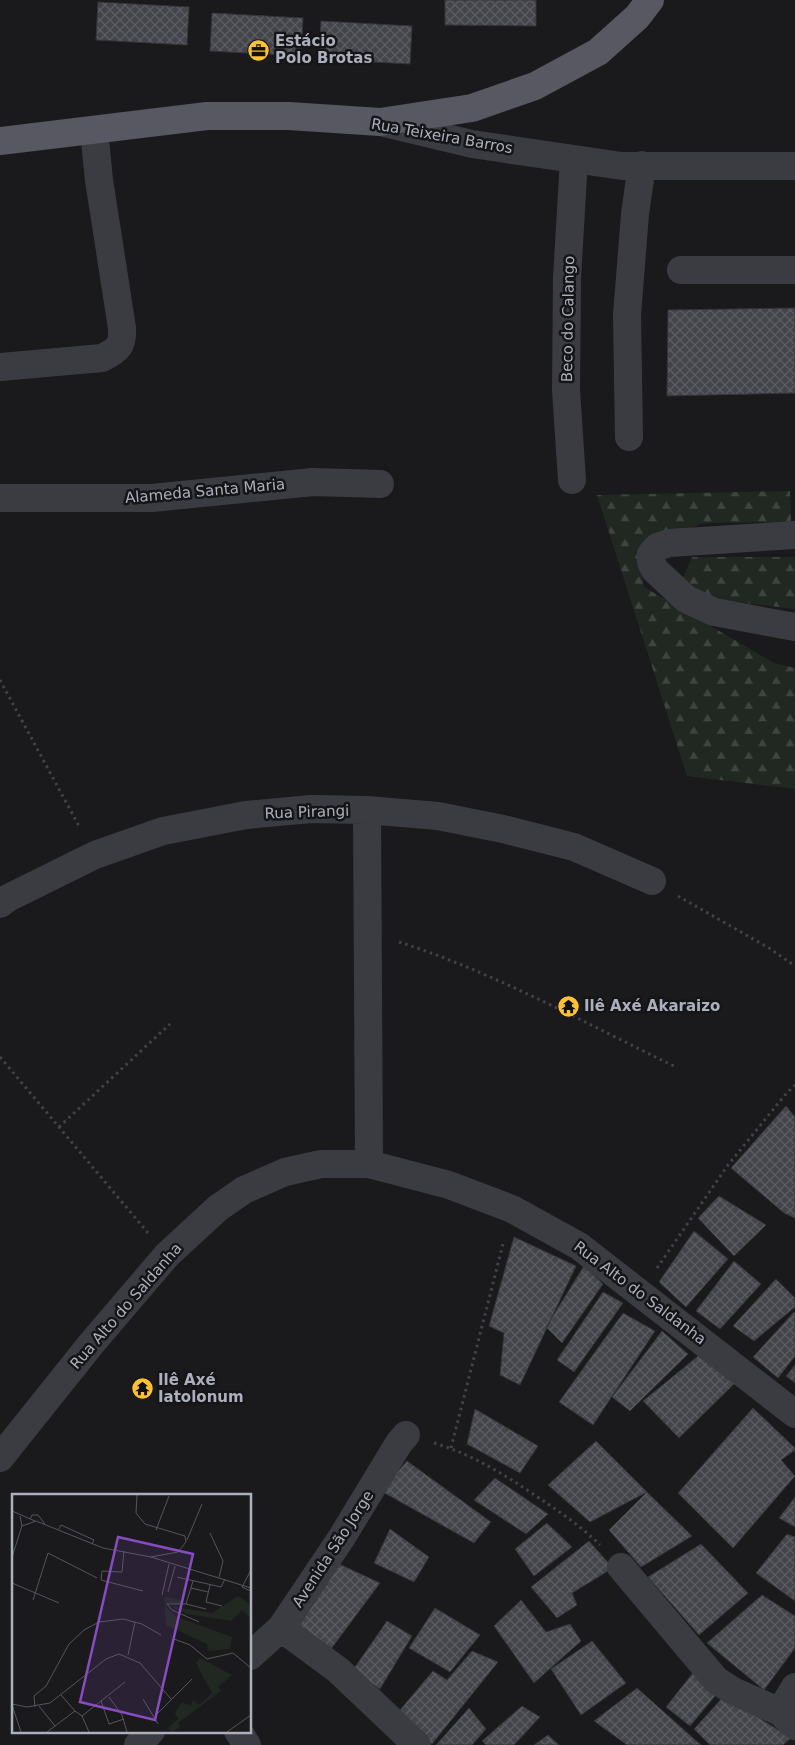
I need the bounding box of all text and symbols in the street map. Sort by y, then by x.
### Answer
place label: Estácio Polo Brotas [275,32,372,67]
office icon: Estácio Polo Brotas [247,38,271,62]
street label: Rua Teixeira Barros [370,115,514,157]
street label: Beco do Calango [558,256,578,382]
street label: Alameda Santa Maria [124,475,286,507]
street label: Rua Pirangi [264,802,350,822]
temple icon: Ilê Axé Akaraizo [556,994,580,1018]
place label: Ilê Axé Akaraizo [584,997,720,1015]
street label: Rua Alto do Saldanha [570,1237,710,1349]
street label: Rua Alto do Saldanha [66,1239,186,1373]
place label: Ilê Axé Iatolonum [158,1371,244,1406]
temple icon: Ilê Axé Iatolonum [130,1377,154,1401]
street label: Avenida São Jorge [289,1487,377,1611]
inset map [12,1494,251,1732]

